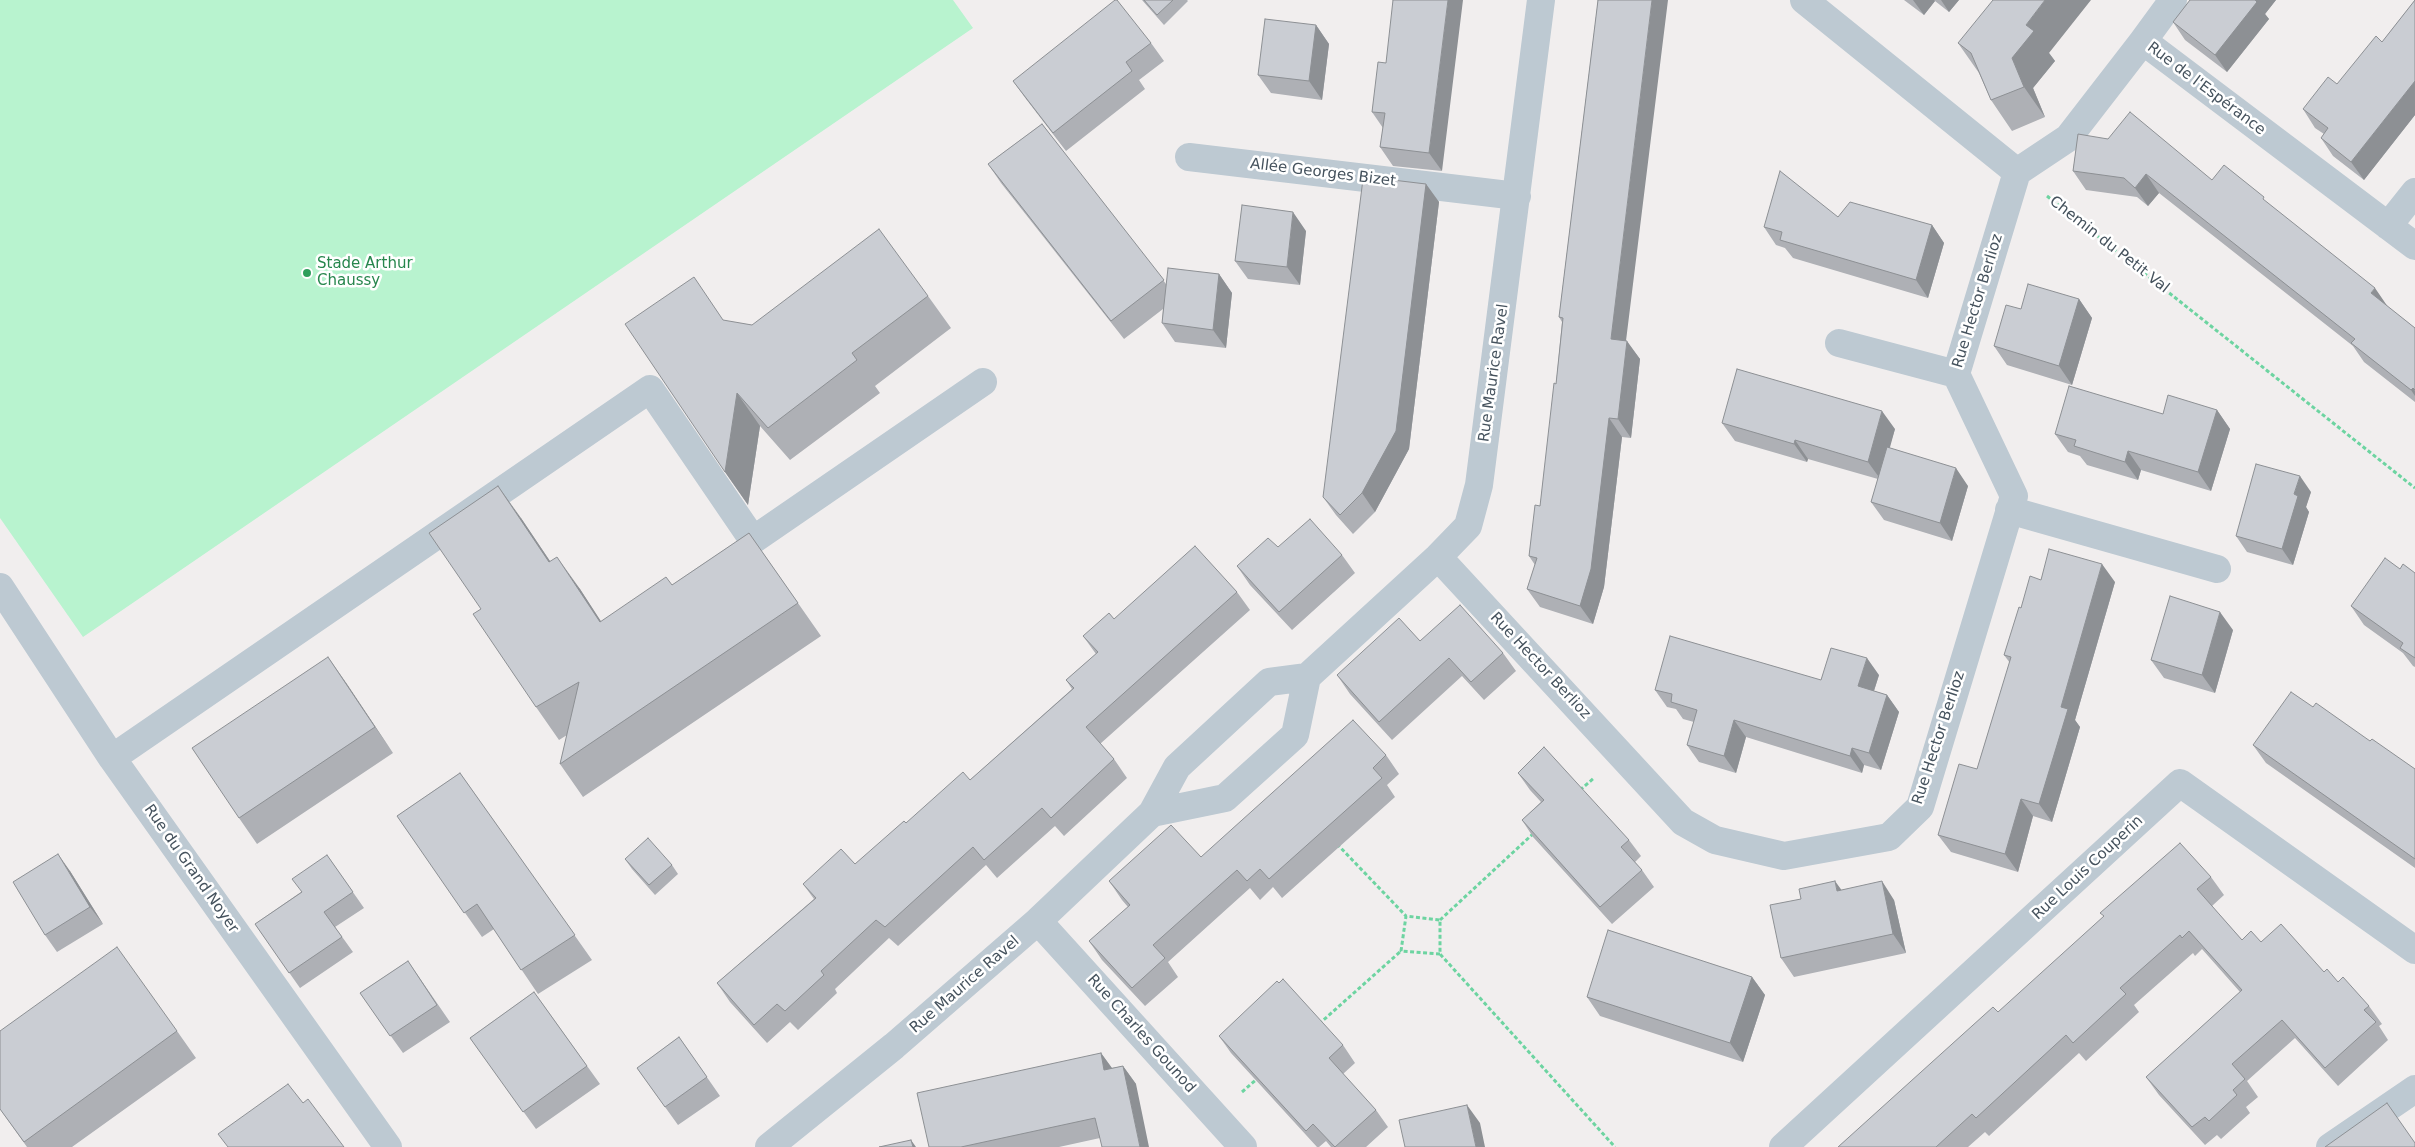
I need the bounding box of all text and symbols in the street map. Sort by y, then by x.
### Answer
street label: Rue de l'Espérance [2143,39,2269,139]
street label: Allée Georges Bizet [1249,155,1397,191]
street label: Chemin du Petit Val [2046,193,2172,297]
street label: Rue Hector Berlioz [1949,232,2007,370]
place label: Stade Arthur Chaussy [317,255,413,290]
marker: Stade Arthur Chaussy [301,267,313,279]
street label: Rue Maurice Ravel [1475,303,1513,443]
street label: Rue Hector Berlioz [1486,609,1594,723]
street label: Rue Hector Berlioz [1909,669,1969,807]
street label: Rue du Grand Noyer [140,801,242,937]
street label: Rue Louis Couperin [2029,812,2147,924]
street label: Rue Maurice Ravel [907,933,1023,1037]
street label: Rue Charles Gounod [1083,971,1199,1097]

